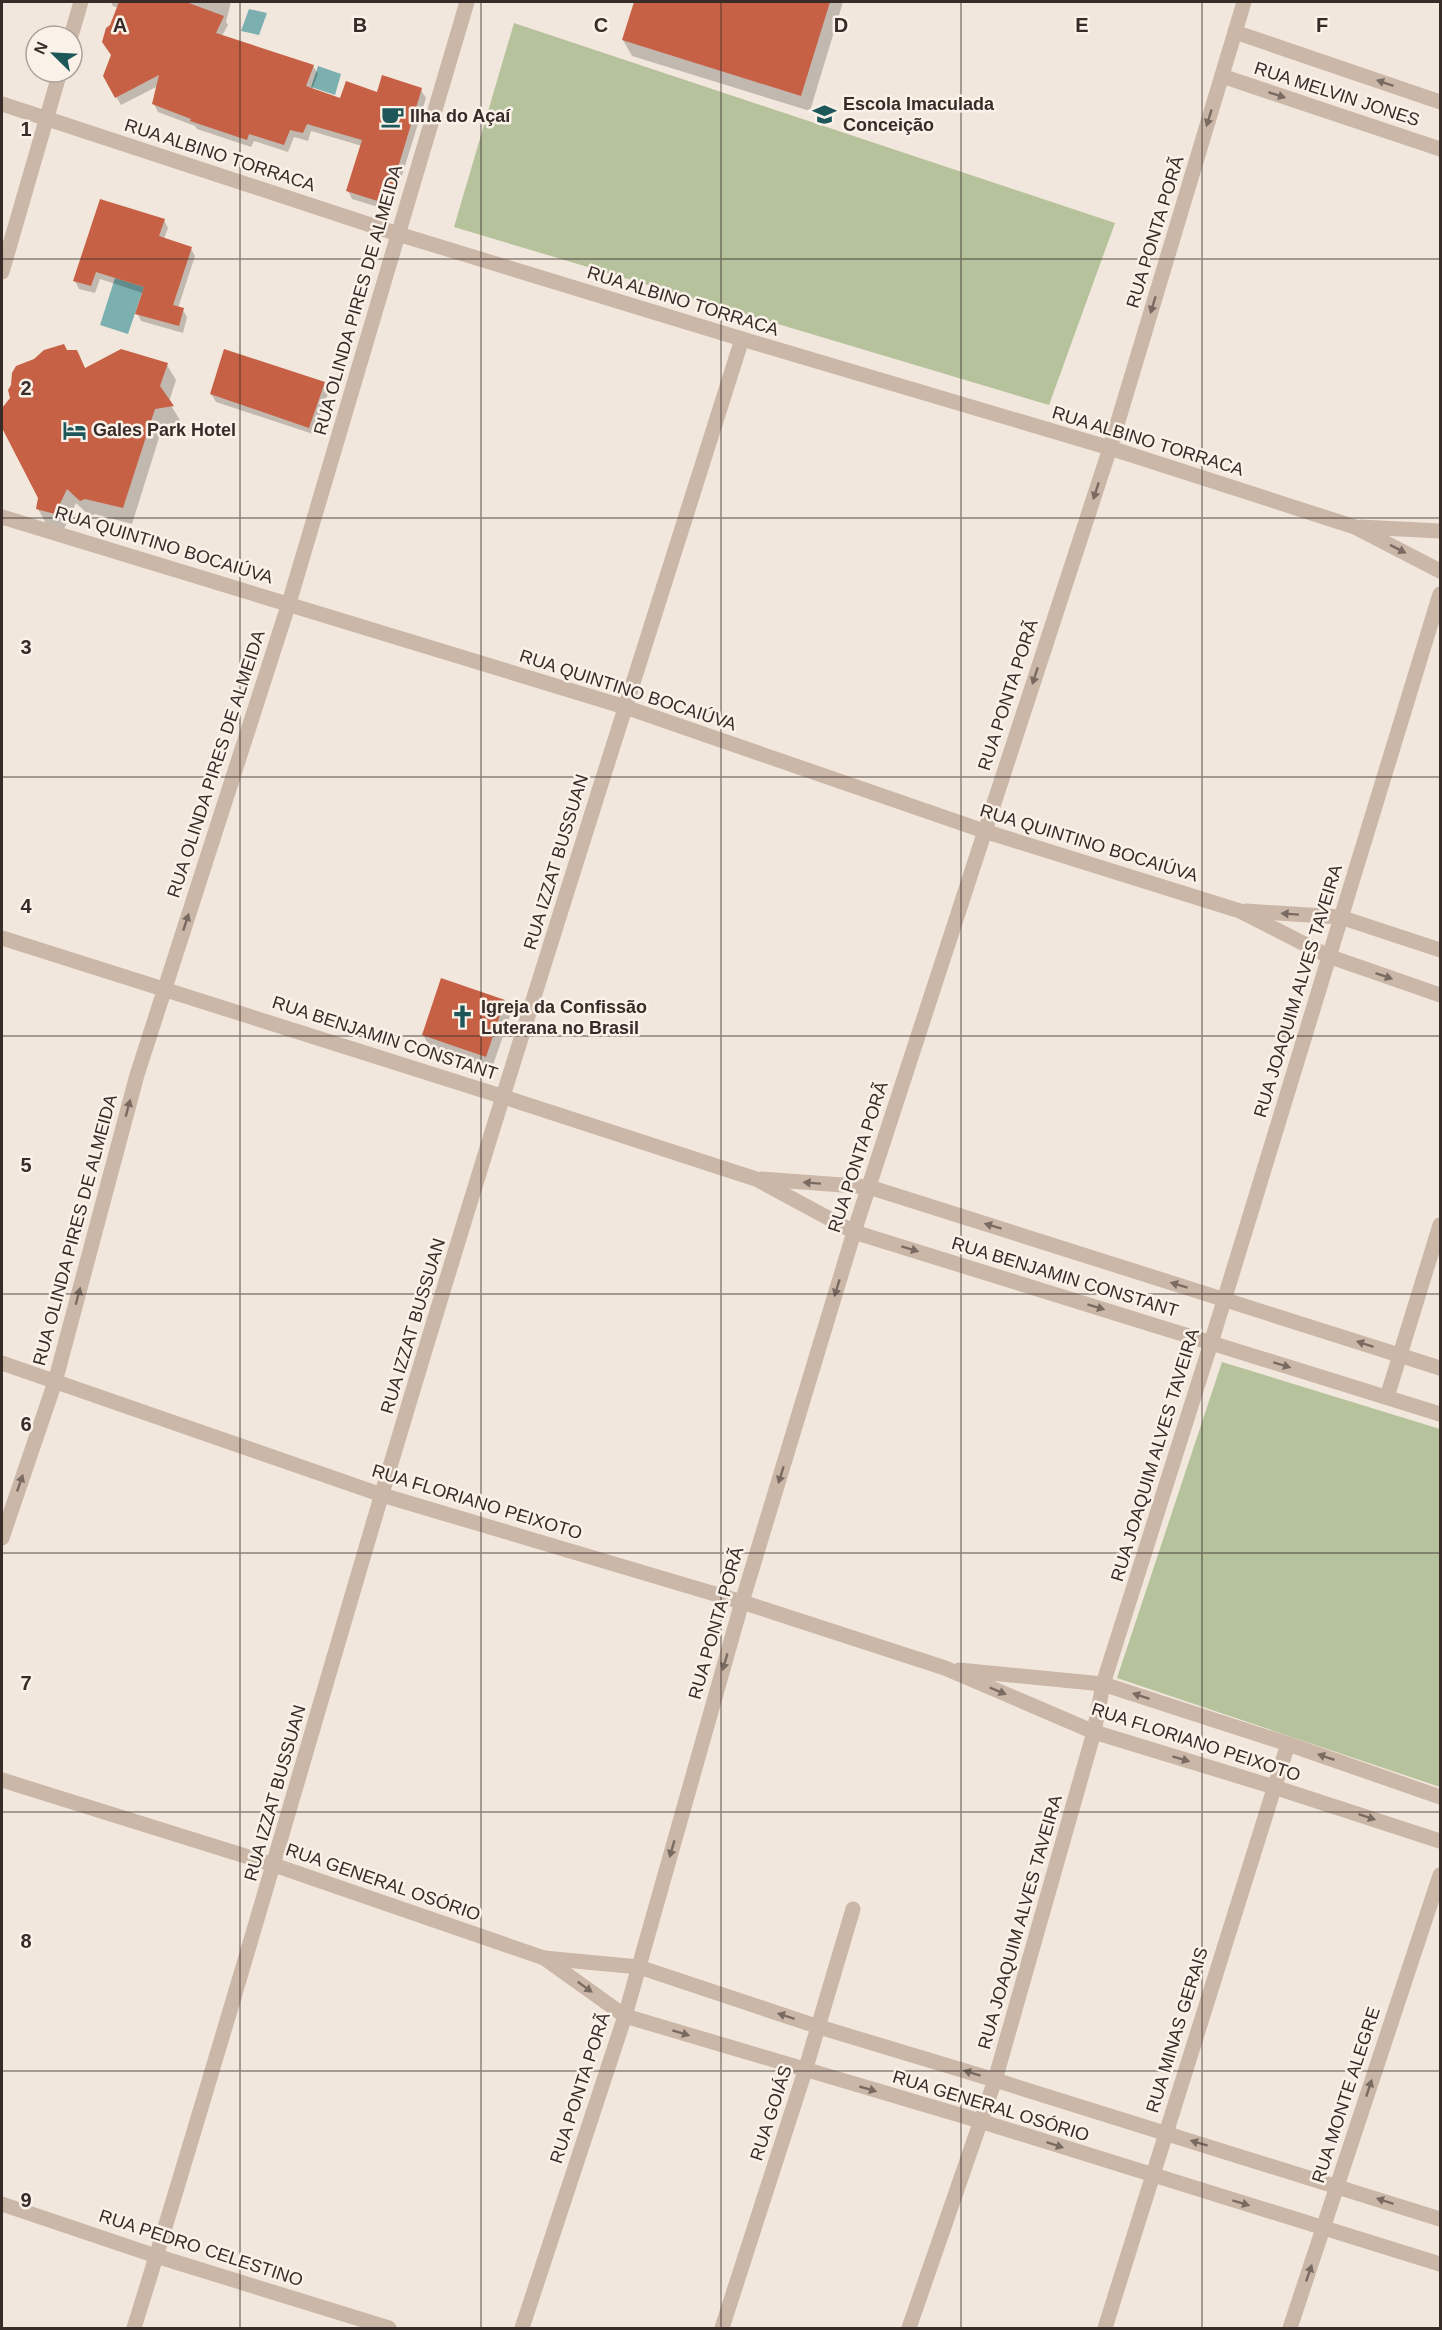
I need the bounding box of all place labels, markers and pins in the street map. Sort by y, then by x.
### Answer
place label: Escola Imaculada Conceição [843,94,995,135]
school or university icon: Escola Imaculada Conceição [812,101,838,127]
cafe icon: Ilha do Açaí [379,103,405,129]
place label: Ilha do Açaí [410,106,511,126]
hotel icon: Gales Park Hotel [62,417,88,443]
place label: Gales Park Hotel [93,420,236,440]
place label: Igreja da Confissão Luterana no Brasil [481,997,647,1038]
church icon: Igreja da Confissão Luterana no Brasil [450,1004,476,1030]

